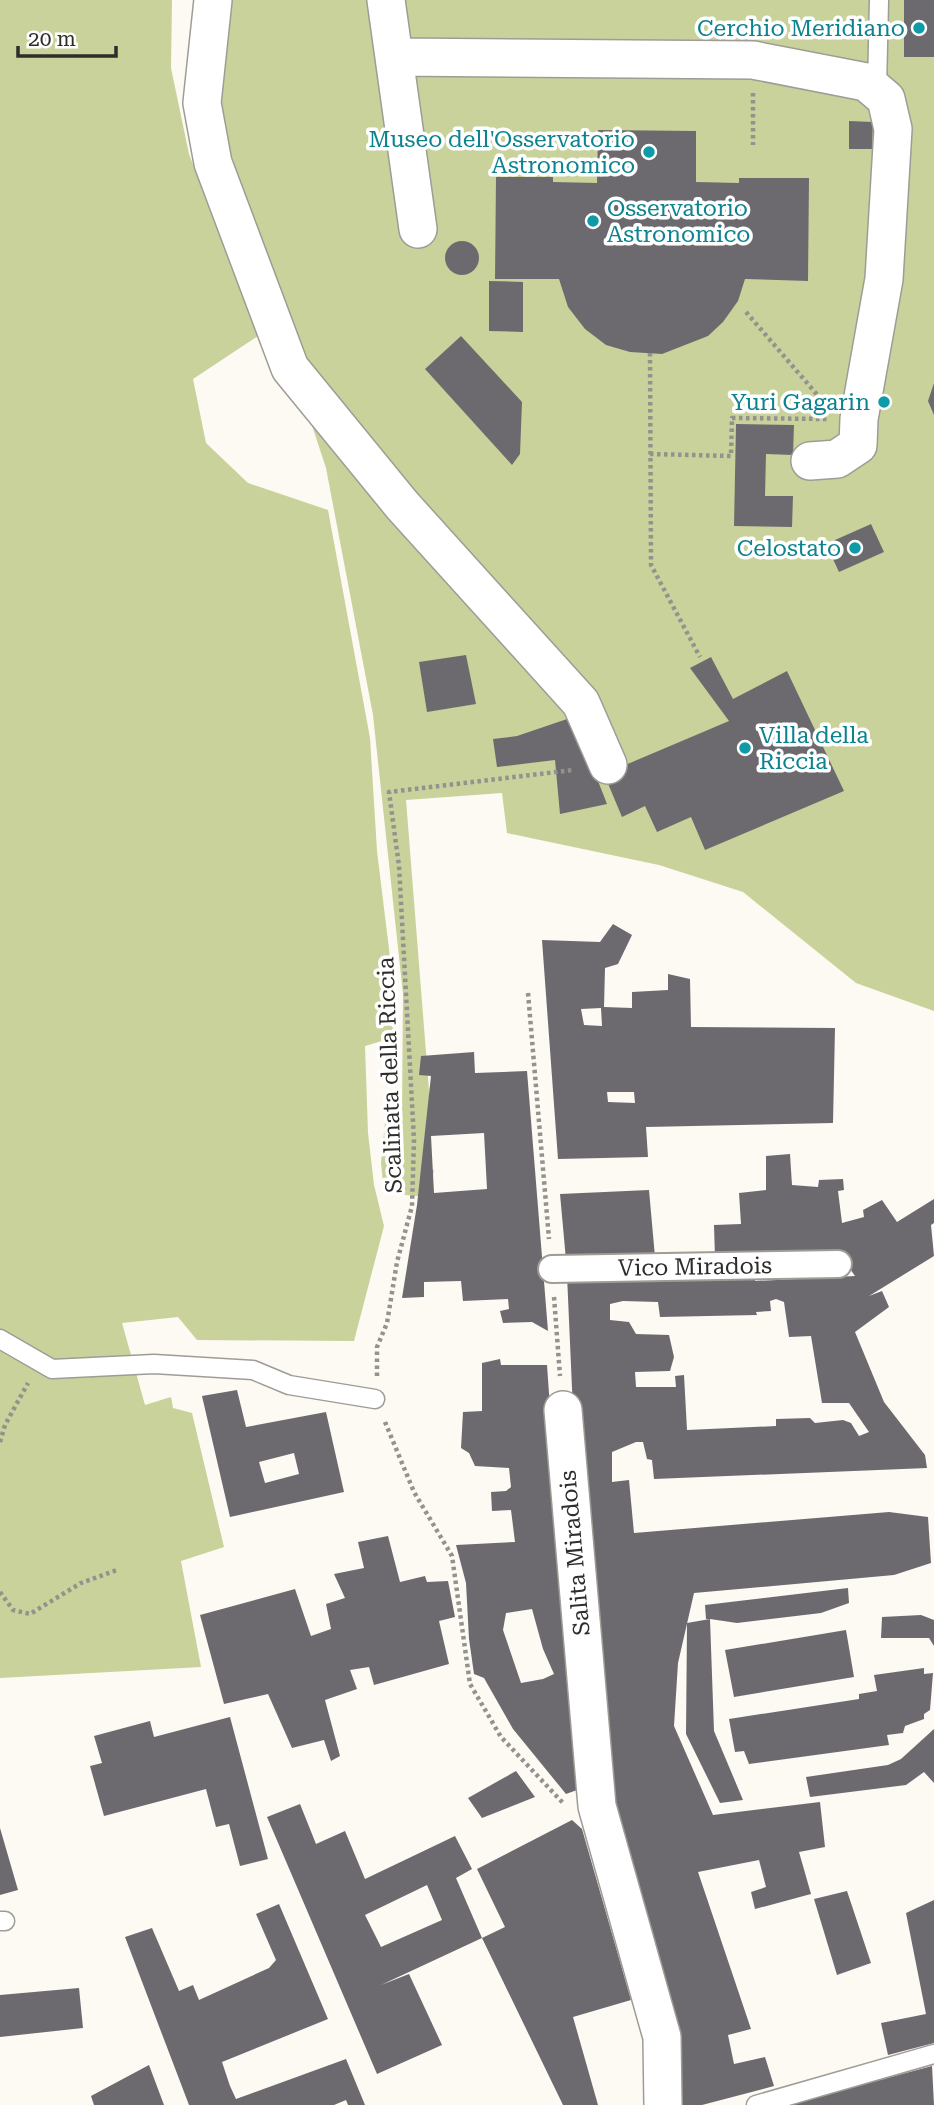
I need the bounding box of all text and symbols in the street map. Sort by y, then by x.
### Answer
scale bar [18,14,116,58]
place label: Cerchio Meridiano [697,15,905,42]
marker: Cerchio Meridiano [911,20,927,36]
text: 20 m [28,27,76,51]
place label: Museo dell'Osservatorio Astronomico [368,126,635,179]
marker: Museo dell'Osservatorio Astronomico [641,144,657,160]
place label: Osservatorio Astronomico [607,195,750,248]
marker: Osservatorio Astronomico [585,213,601,229]
place label: Yuri Gagarin [731,389,870,416]
marker: Yuri Gagarin [876,394,892,410]
place label: Celostato [737,535,841,562]
marker: Celostato [847,540,863,556]
place label: Villa della Riccia [759,722,869,775]
marker: Villa della Riccia [737,740,753,756]
street label: Scalinata della Riccia [372,956,408,1194]
street label: Vico Miradois [618,1252,772,1282]
street label: Salita Miradois [554,1469,596,1637]

